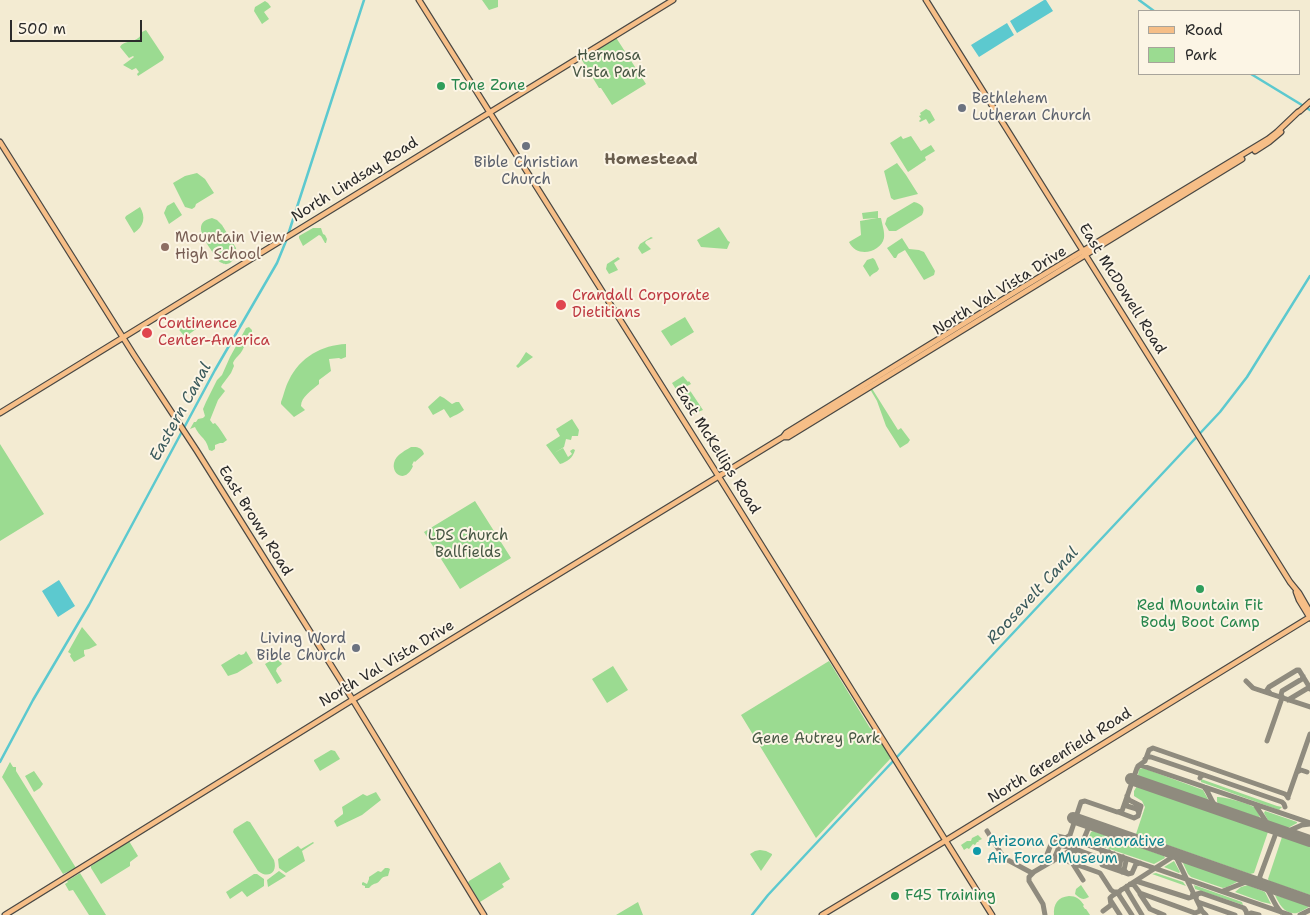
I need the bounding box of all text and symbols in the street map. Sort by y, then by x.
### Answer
scale bar [12,10,145,42]
legend [1138,10,1300,75]
text: 500 m [18,19,66,39]
text: Road [1185,20,1223,40]
text: Park [1185,45,1217,65]
park label: Hermosa Vista Park [572,47,646,82]
place label: Tone Zone [451,77,525,95]
marker: Tone Zone [435,80,447,92]
place label: Bethlehem Lutheran Church [972,90,1091,125]
marker: Bethlehem Lutheran Church [956,102,968,114]
street label: North Lindsay Road [288,134,422,226]
marker: Bible Christian Church [520,140,532,152]
district label: Homestead [604,150,698,170]
place label: Bible Christian Church [474,154,578,189]
street label: East McDowell Road [1075,220,1169,358]
place label: Mountain View High School [175,229,285,264]
marker: Mountain View High School [159,241,171,253]
street label: North Val Vista Drive [930,243,1070,339]
place label: Crandall Corporate Dietitians [572,287,710,322]
marker: Crandall Corporate Dietitians [554,298,568,312]
place label: Continence Center-America [158,315,270,350]
marker: Continence Center-America [140,326,154,340]
water label: Eastern Canal [146,359,216,465]
street label: East McKellips Road [670,383,764,517]
street label: East Brown Road [214,463,296,579]
park label: LDS Church Ballfields [428,527,508,562]
water label: Roosevelt Canal [983,543,1083,649]
marker: Red Mountain Fit Body Boot Camp [1194,583,1206,595]
place label: Red Mountain Fit Body Boot Camp [1137,597,1263,632]
street label: North Val Vista Drive [316,617,458,711]
place label: Living Word Bible Church [257,630,346,665]
marker: Living Word Bible Church [350,642,362,654]
street label: North Greenfield Road [985,704,1135,808]
park label: Gene Autrey Park [752,730,880,748]
place label: Arizona Commemorative Air Force Museum [987,833,1165,868]
marker: Arizona Commemorative Air Force Museum [971,845,983,857]
place label: F45 Training [905,887,996,905]
marker: F45 Training [889,890,901,902]

